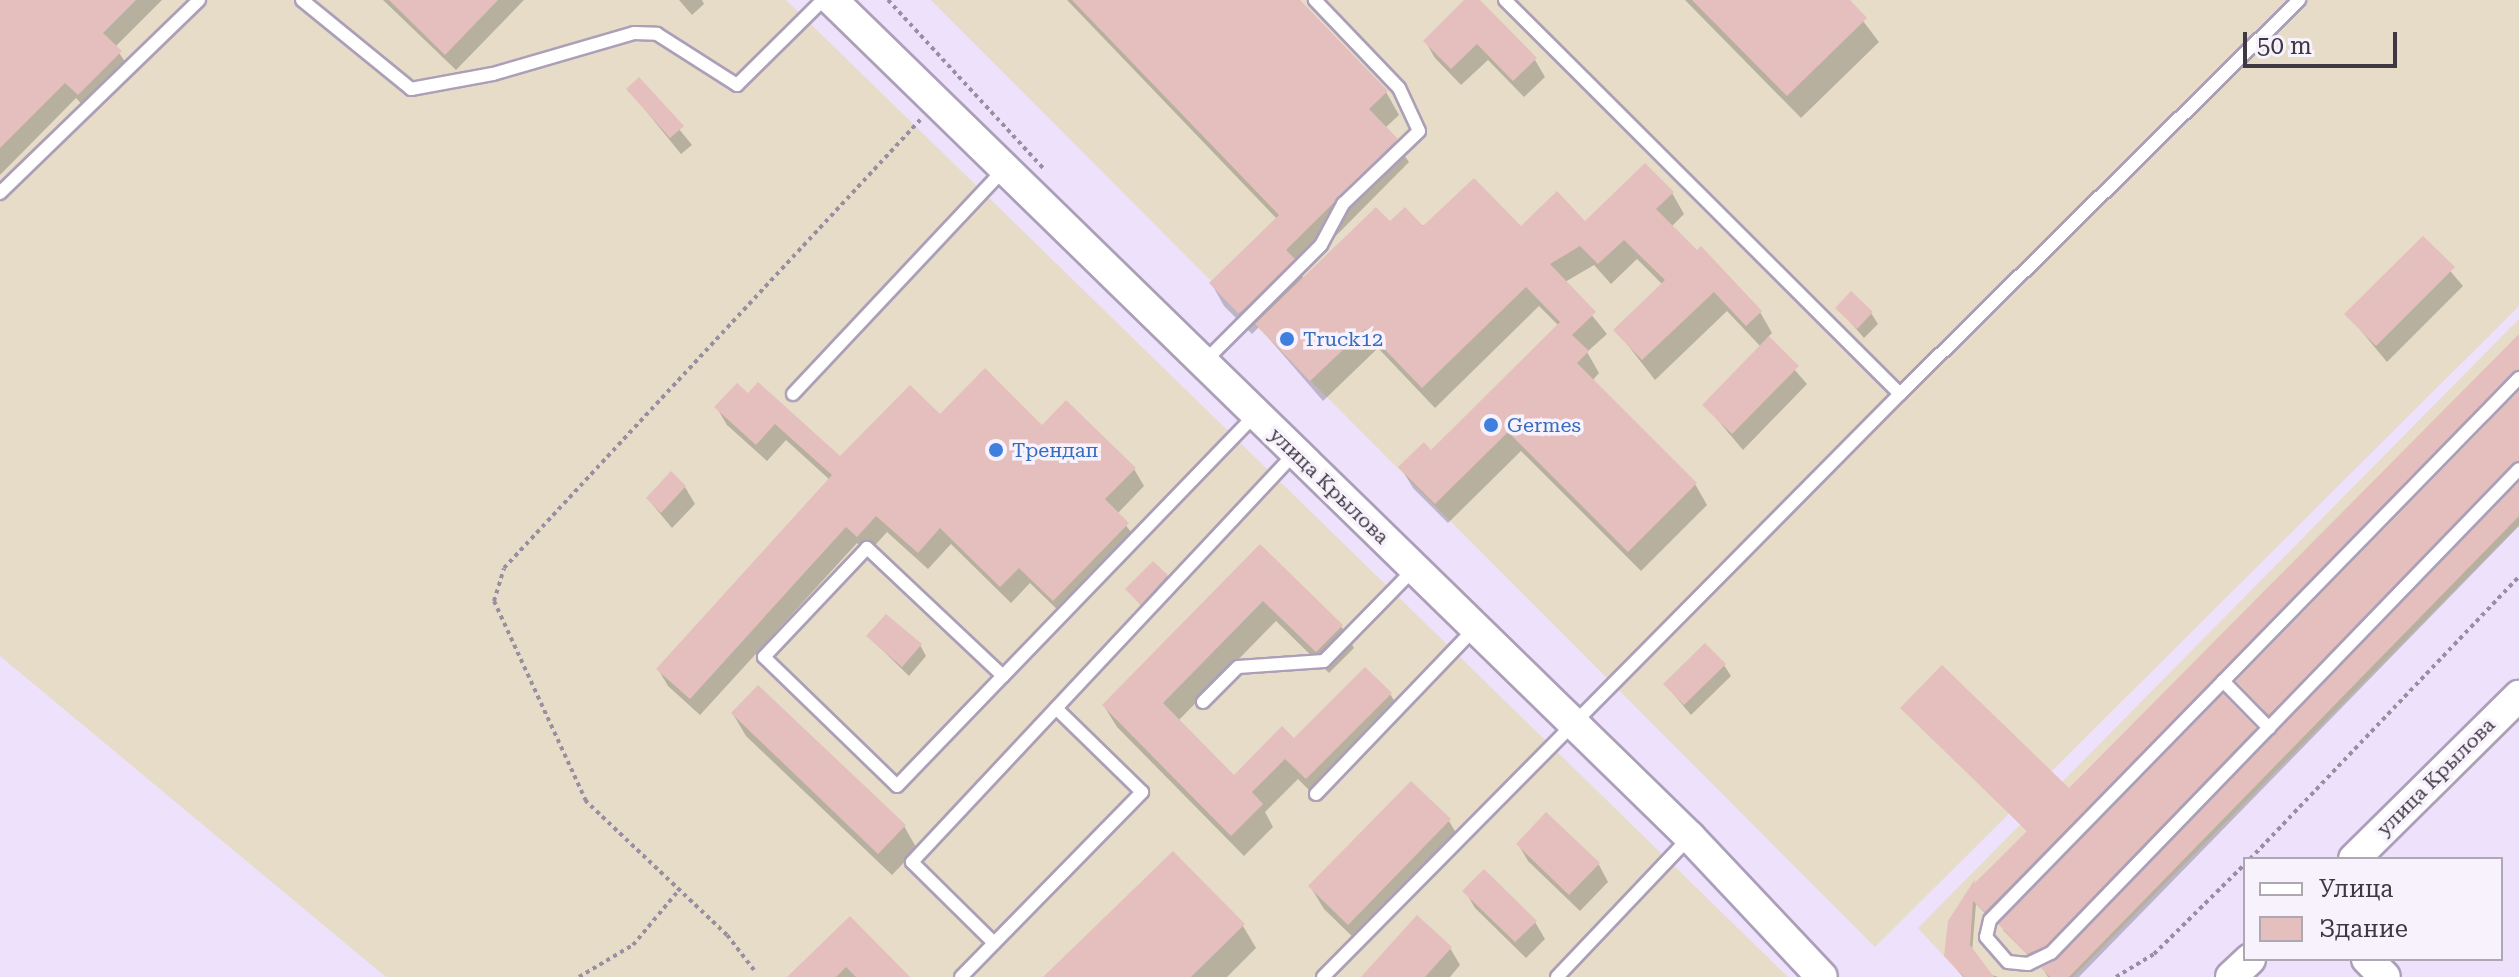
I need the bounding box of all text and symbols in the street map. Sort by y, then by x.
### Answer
scale bar [2247,16,2401,66]
text: 50 m [2257,32,2312,60]
place label: Truck12 [1303,327,1383,351]
marker: Truck12 [1278,330,1296,348]
place label: Germes [1507,413,1581,437]
marker: Germes [1482,416,1500,434]
street label: улица Крылова [1264,423,1394,549]
place label: Трендап [1012,438,1098,462]
marker: Трендап [987,441,1005,459]
street label: улица Крылова [2372,713,2500,841]
legend [2243,857,2503,961]
text: Улица [2319,875,2393,903]
text: Здание [2319,915,2408,943]

